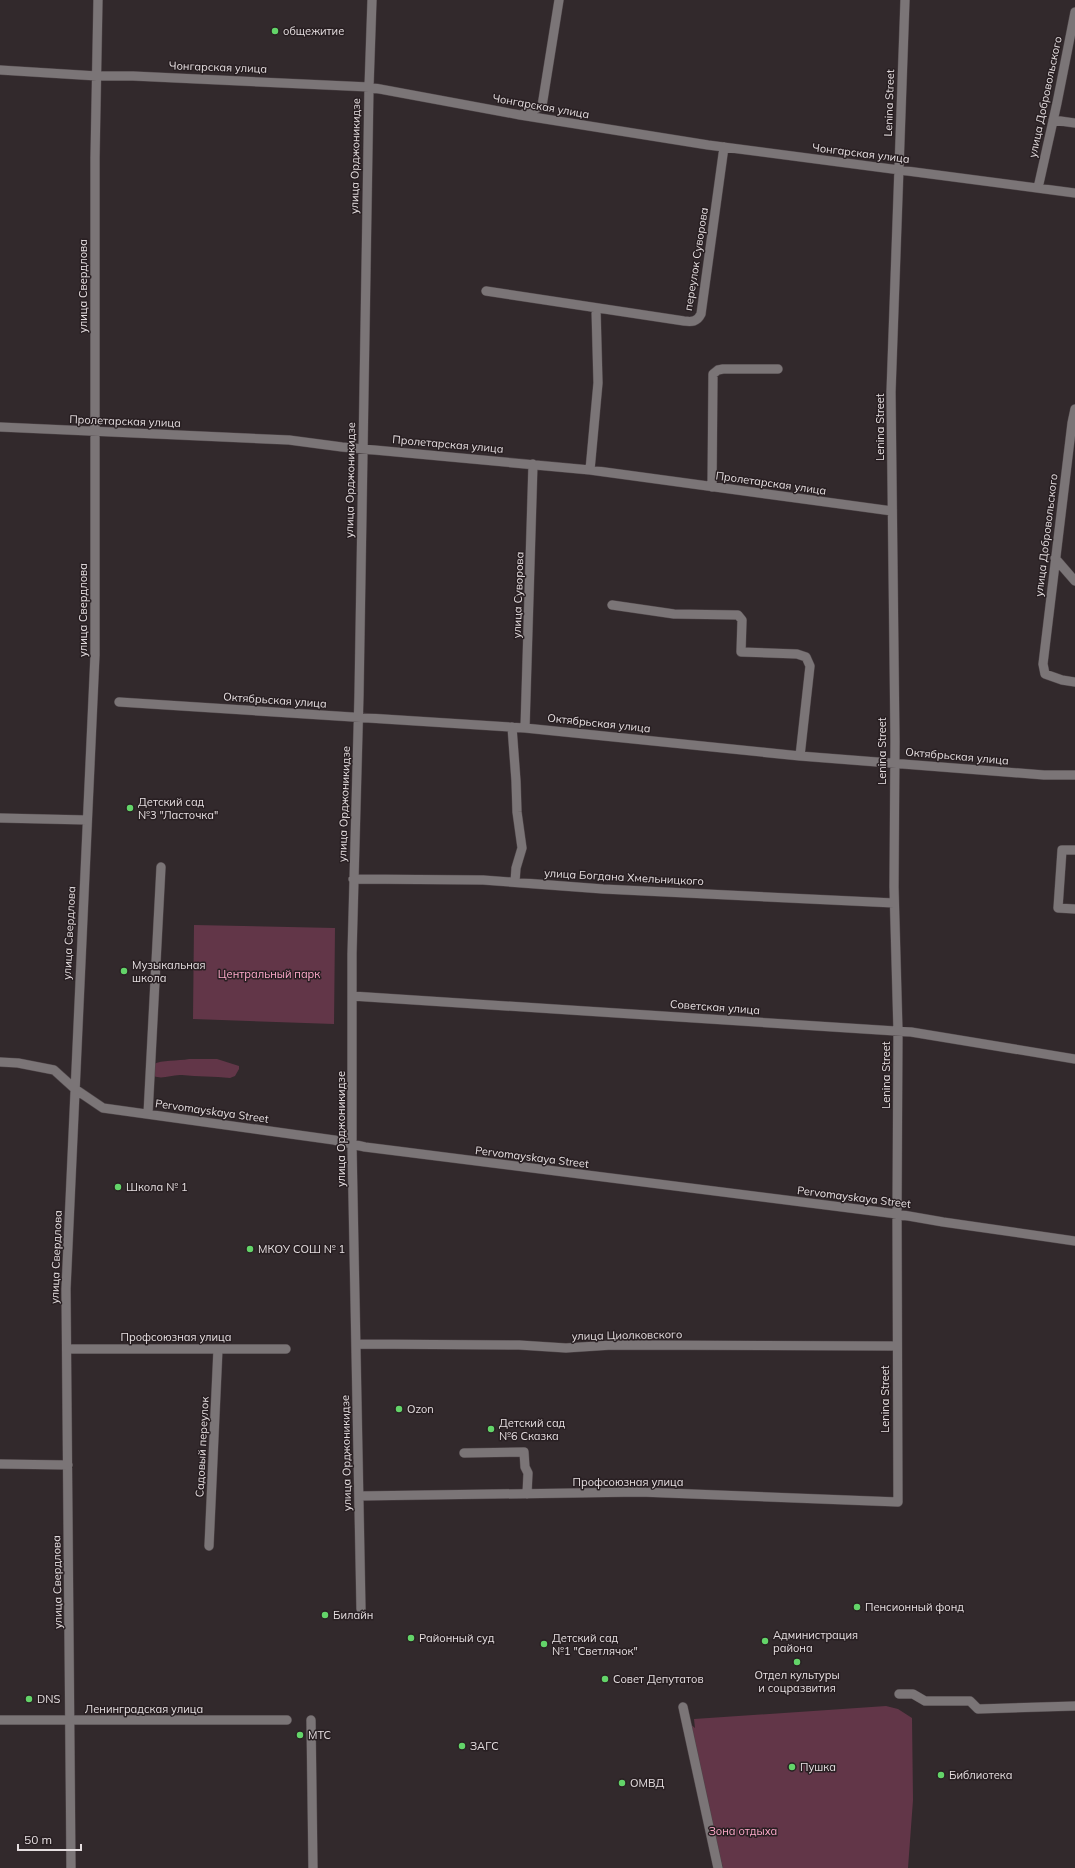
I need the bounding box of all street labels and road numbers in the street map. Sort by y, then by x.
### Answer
street label: улица Добровольского [1025,35,1065,159]
street label: Чонгарская улица [169,58,267,76]
street label: Lenina Street [881,69,897,137]
street label: Чонгарская улица [492,91,590,121]
street label: улица Орджоникидзе [347,98,363,214]
street label: Чонгарская улица [811,140,911,166]
street label: переулок Суворова [681,206,711,312]
street label: улица Свердлова [76,239,90,333]
street label: Lenina Street [873,393,887,461]
street label: Пролетарская улица [69,412,181,430]
street label: улица Орджоникидзе [342,422,358,538]
street label: Пролетарская улица [392,432,504,456]
street label: Пролетарская улица [715,468,827,498]
street label: улица Добровольского [1032,473,1060,597]
street label: улица Суворова [509,551,527,639]
street label: улица Свердлова [76,563,90,657]
street label: Октябрьская улица [223,689,327,711]
street label: Октябрьская улица [547,711,651,735]
street label: Lenina Street [875,717,889,785]
street label: Октябрьская улица [905,745,1009,767]
street label: улица Орджоникидзе [335,746,353,862]
street label: улица Богдана Хмельницкого [544,866,704,888]
street label: улица Свердлова [60,886,78,980]
street label: Советская улица [670,997,760,1017]
street label: Lenina Street [879,1041,893,1109]
street label: улица Орджоникидзе [334,1071,348,1187]
street label: Pervomayskaya Street [154,1096,270,1126]
street label: Pervomayskaya Street [474,1143,590,1171]
street label: Pervomayskaya Street [796,1183,912,1211]
street label: улица Свердлова [47,1210,65,1304]
street label: улица Циолковского [572,1327,682,1343]
street label: Профсоюзная улица [121,1330,231,1344]
street label: Lenina Street [878,1365,892,1433]
street label: улица Орджоникидзе [338,1395,354,1511]
street label: Садовый переулок [192,1396,212,1498]
street label: Профсоюзная улица [573,1475,683,1489]
street label: улица Свердлова [49,1535,65,1629]
street label: Ленинградская улица [85,1702,203,1716]

